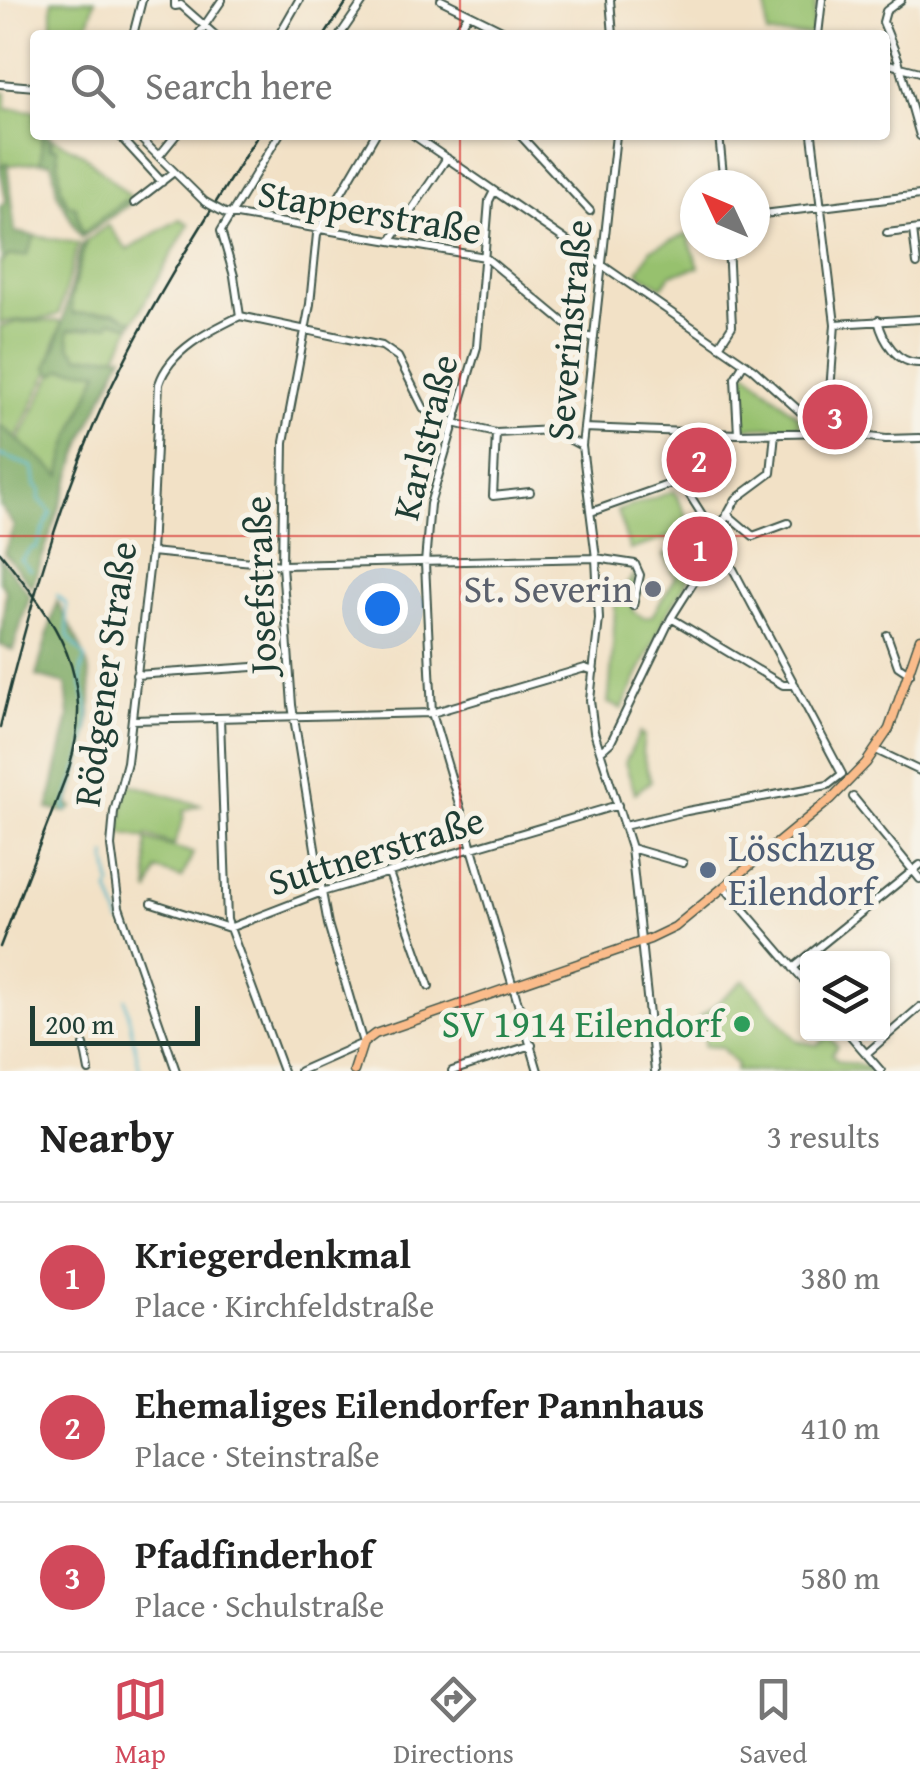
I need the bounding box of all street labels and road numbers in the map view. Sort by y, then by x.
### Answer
street label: Stapperstraße [254,164,486,258]
street label: Severinstraße [530,217,606,443]
street label: Karlstraße [376,348,472,525]
street label: Josefstraße [228,495,290,679]
street label: Rödgener Straße [58,538,150,810]
street label: Suttnerstraße [261,791,490,909]

